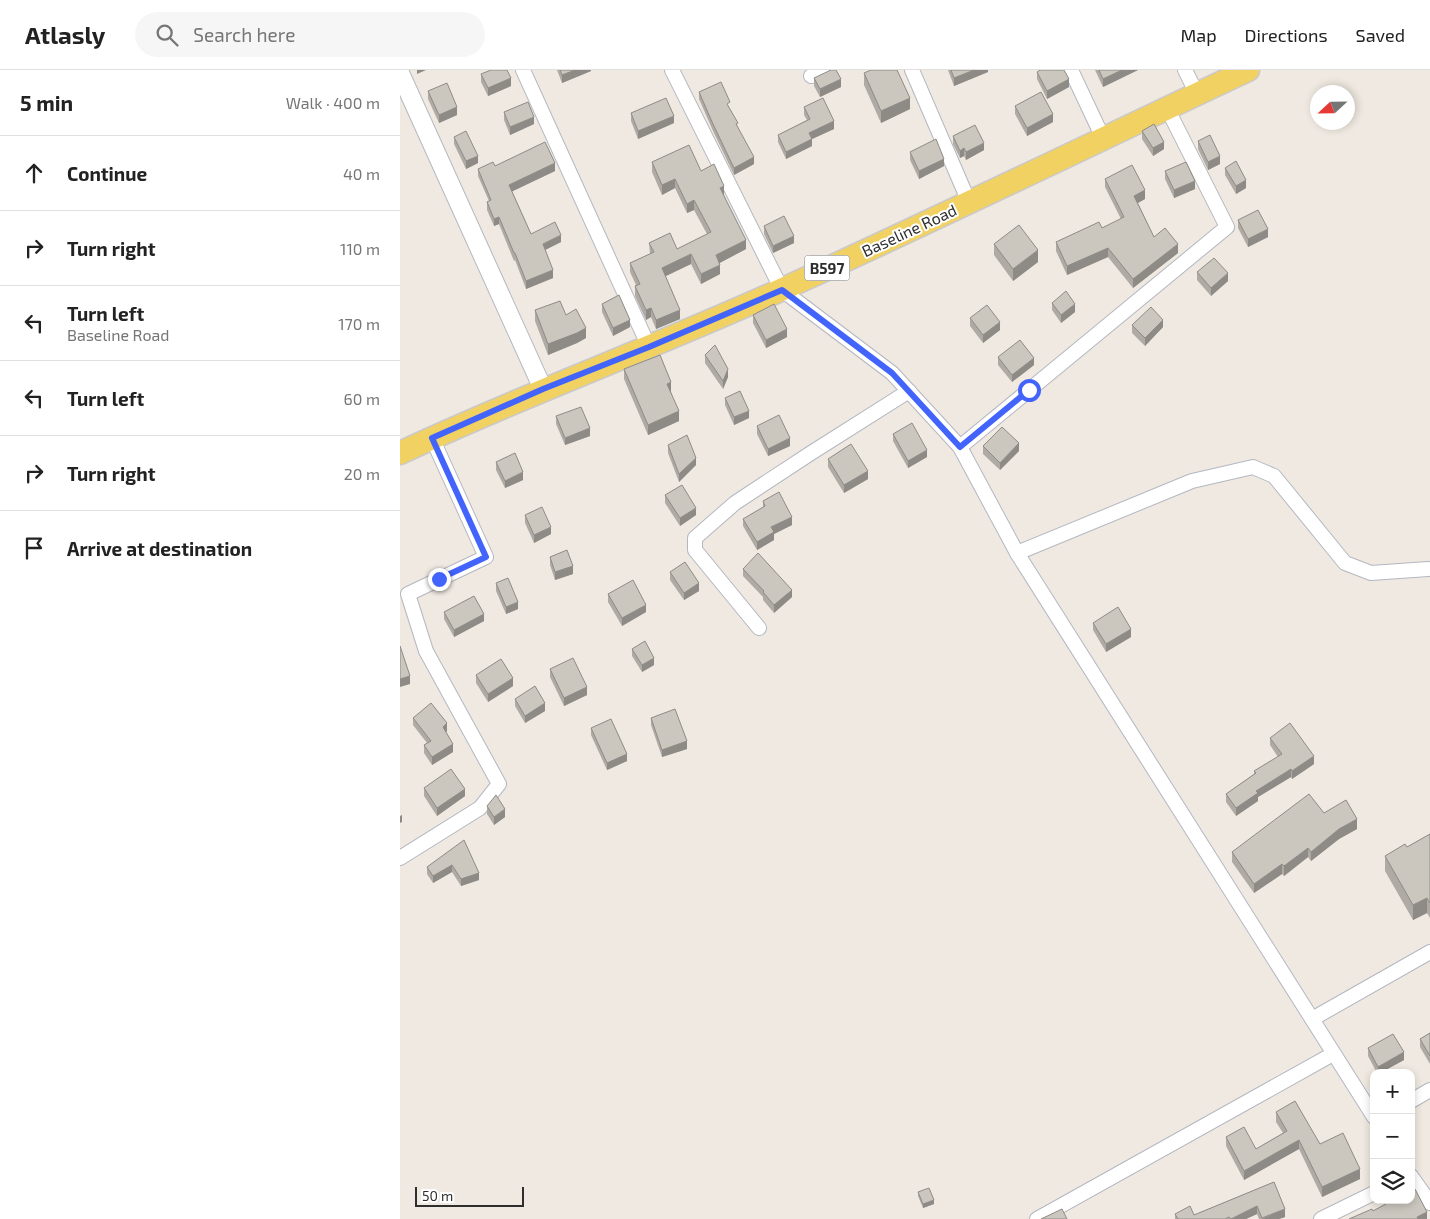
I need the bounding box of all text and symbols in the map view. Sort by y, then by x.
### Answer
search box [135,12,485,57]
text: Atlasly [25,20,105,49]
icon: search [153,21,181,49]
text: Search here [193,23,295,46]
text: Map [1180,24,1217,46]
text: Directions [1245,24,1328,46]
text: Saved [1356,24,1405,46]
north arrow [1310,85,1355,130]
text: 5 min [20,90,73,115]
text: Walk · 400 m [286,93,380,112]
icon: ahead [20,159,48,187]
text: Continue [67,162,147,185]
text: 40 m [343,164,380,183]
street label: Baseline Road [859,200,959,260]
icon: right [20,234,48,262]
text: Turn right [67,237,155,260]
text: 110 m [340,239,380,258]
road number: B597 [804,256,850,280]
text: Turn left [67,302,144,325]
icon: left [20,309,48,337]
text: 170 m [338,314,380,333]
text: Baseline Road [67,325,169,344]
route start [1018,379,1041,402]
icon: left [20,384,48,412]
text: Turn left [67,387,144,410]
text: 60 m [344,389,380,408]
icon: right [20,459,48,487]
text: Turn right [67,462,155,485]
text: 20 m [344,464,380,483]
icon: arrive [20,534,48,562]
text: Arrive at destination [67,537,252,560]
route end [428,568,451,591]
map controls [1370,1069,1415,1204]
button: + [1370,1069,1415,1114]
button: − [1370,1114,1415,1159]
button: layers [1370,1159,1415,1204]
scale bar [415,1184,524,1207]
text: 50 m [422,1187,453,1204]

